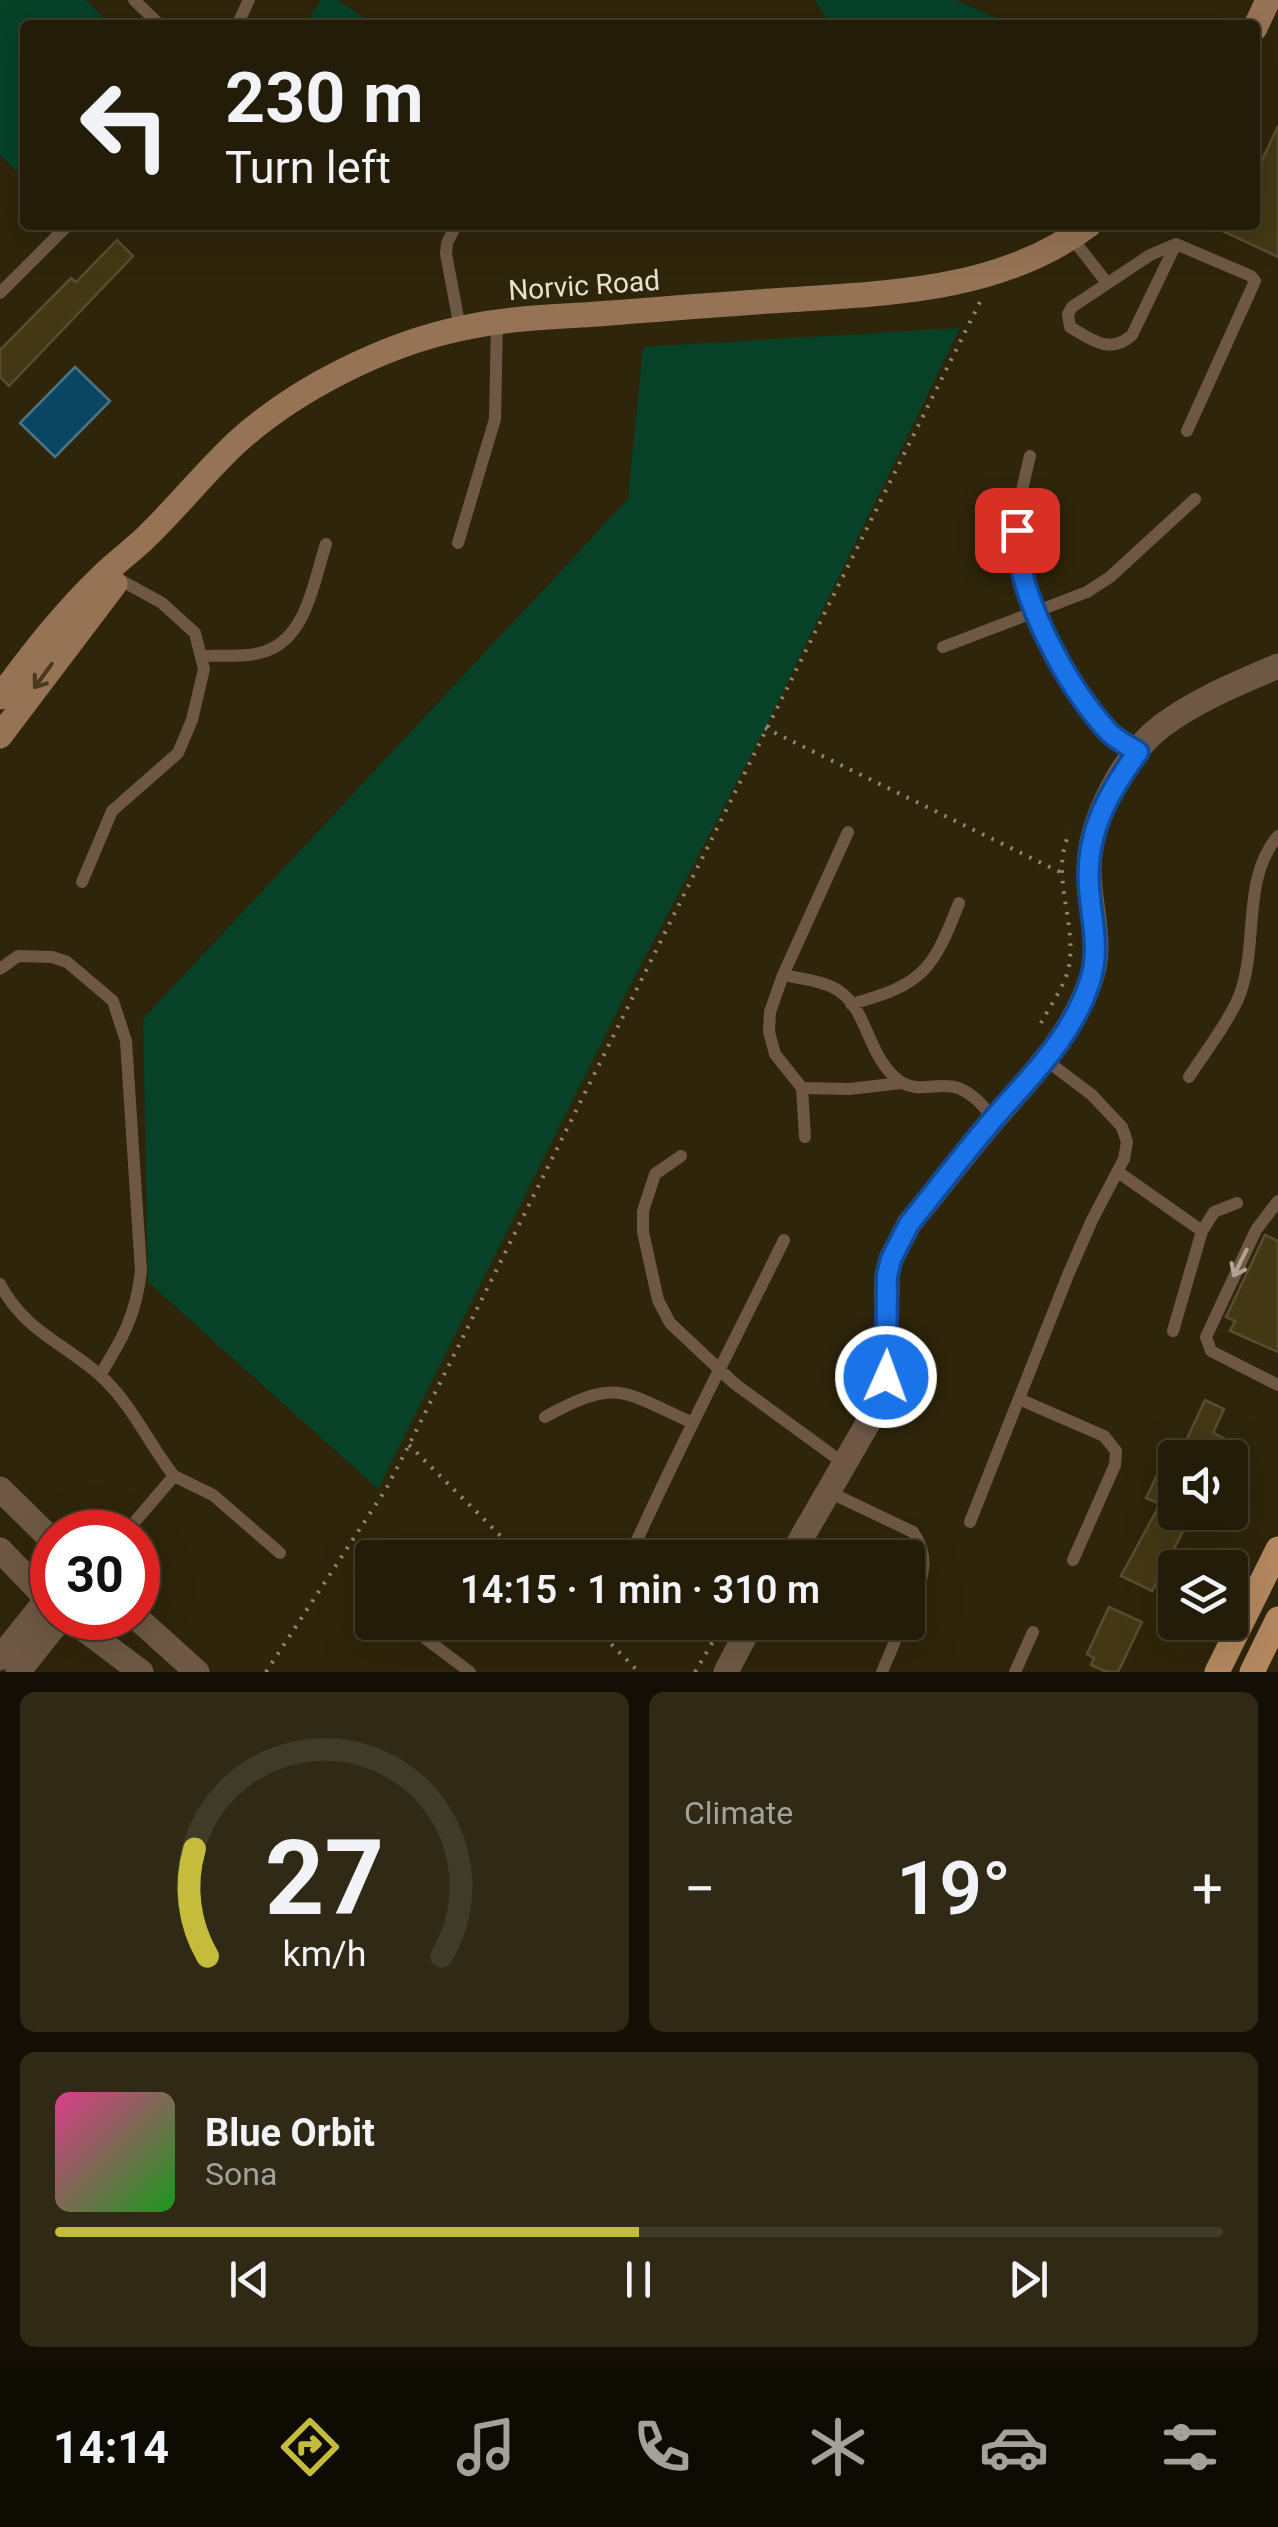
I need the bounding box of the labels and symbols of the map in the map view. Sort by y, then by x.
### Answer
street label: Norvic Road [507,264,661,307]
pin [975,488,1060,573]
one-way arrow [33,662,54,689]
one-way arrow [1229,1247,1248,1277]
position arrow [834,1325,938,1429]
speed limit sign: 30 [30,1510,160,1640]

